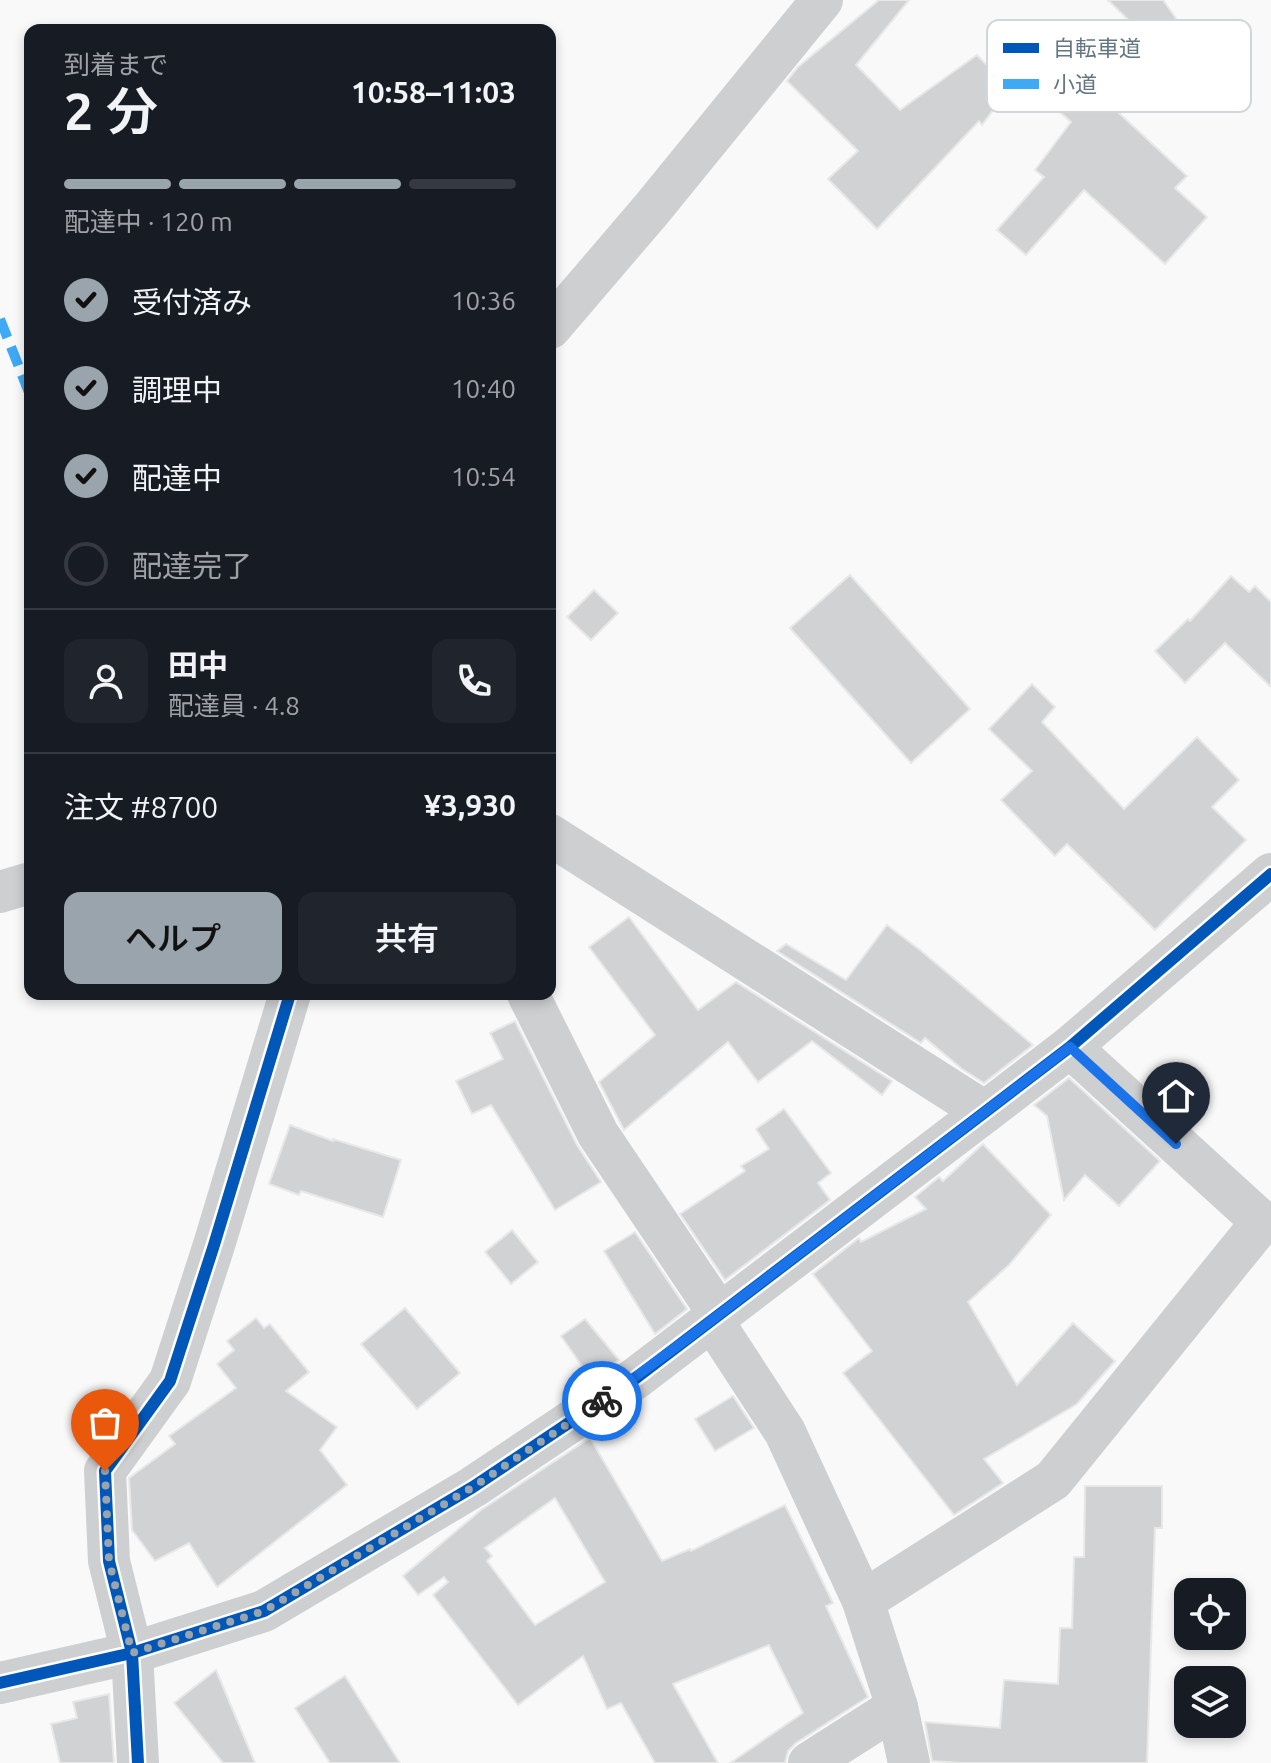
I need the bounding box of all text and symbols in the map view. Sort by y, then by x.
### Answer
legend [987,20,1251,112]
text: 自転車道 [1053,35,1141,60]
text: 到着まで [64,50,168,79]
text: 小道 [1053,71,1097,96]
text: 10:58–11:03 [351,75,516,109]
text: 2 分 [64,82,158,140]
text: 配達中 · 120 m [64,207,233,236]
icon: check [64,278,108,322]
text: 受付済み [132,285,252,319]
text: 10:36 [451,286,516,315]
icon: check [64,366,108,410]
text: 調理中 [132,373,222,407]
text: 10:40 [451,374,516,403]
icon: check [64,454,108,498]
text: 配達中 [132,461,222,495]
text: 10:54 [451,462,516,491]
text: 配達完了 [132,549,252,583]
button: person [64,639,148,723]
button: phone [432,639,516,723]
text: 田中 [168,648,228,682]
text: 配達員 · 4.8 [168,691,300,720]
text: ¥3,930 [424,788,516,822]
text: 注文 #8700 [64,790,218,824]
button: ヘルプ [64,892,282,984]
button: 共有 [298,892,516,984]
pin [1142,1062,1210,1144]
icon: home [1154,1074,1198,1118]
courier [562,1361,642,1441]
icon: bike [580,1379,624,1423]
pin [71,1389,139,1471]
icon: bag [83,1401,127,1445]
map controls [1174,1578,1246,1738]
button: locate [1174,1578,1246,1650]
button: layers [1174,1666,1246,1738]

